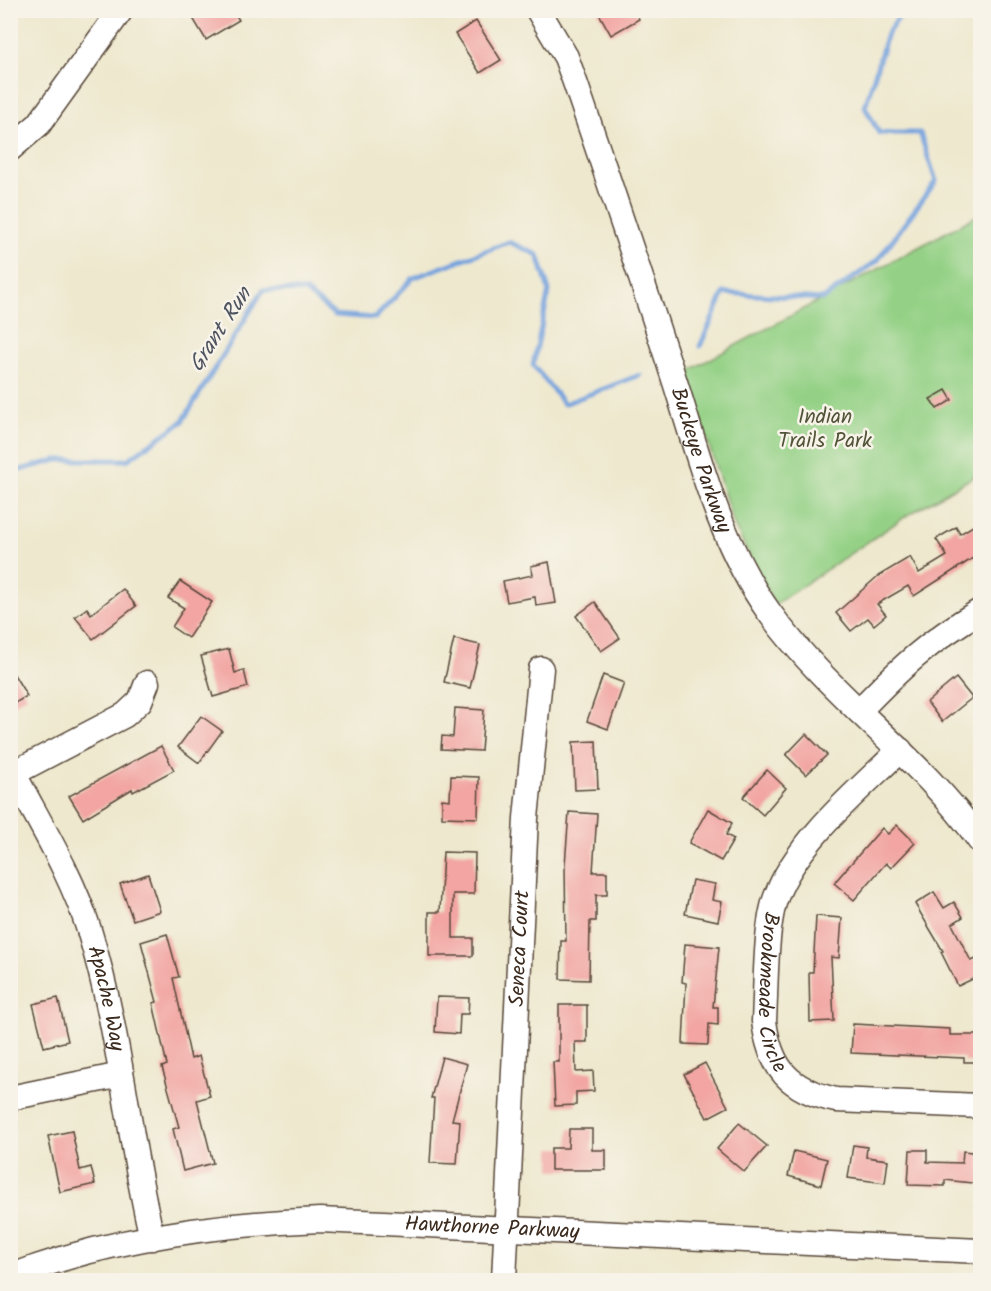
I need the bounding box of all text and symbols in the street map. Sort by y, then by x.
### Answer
water label: Grant Run [180,279,263,379]
street label: Buckeye Parkway [661,383,741,539]
park label: Indian Trails Park [778,401,872,458]
street label: Seneca Court [501,889,539,1007]
street label: Brookmeade Circle [747,910,795,1080]
street label: Apache Way [78,942,134,1054]
street label: Hawthorne Parkway [404,1207,580,1249]

